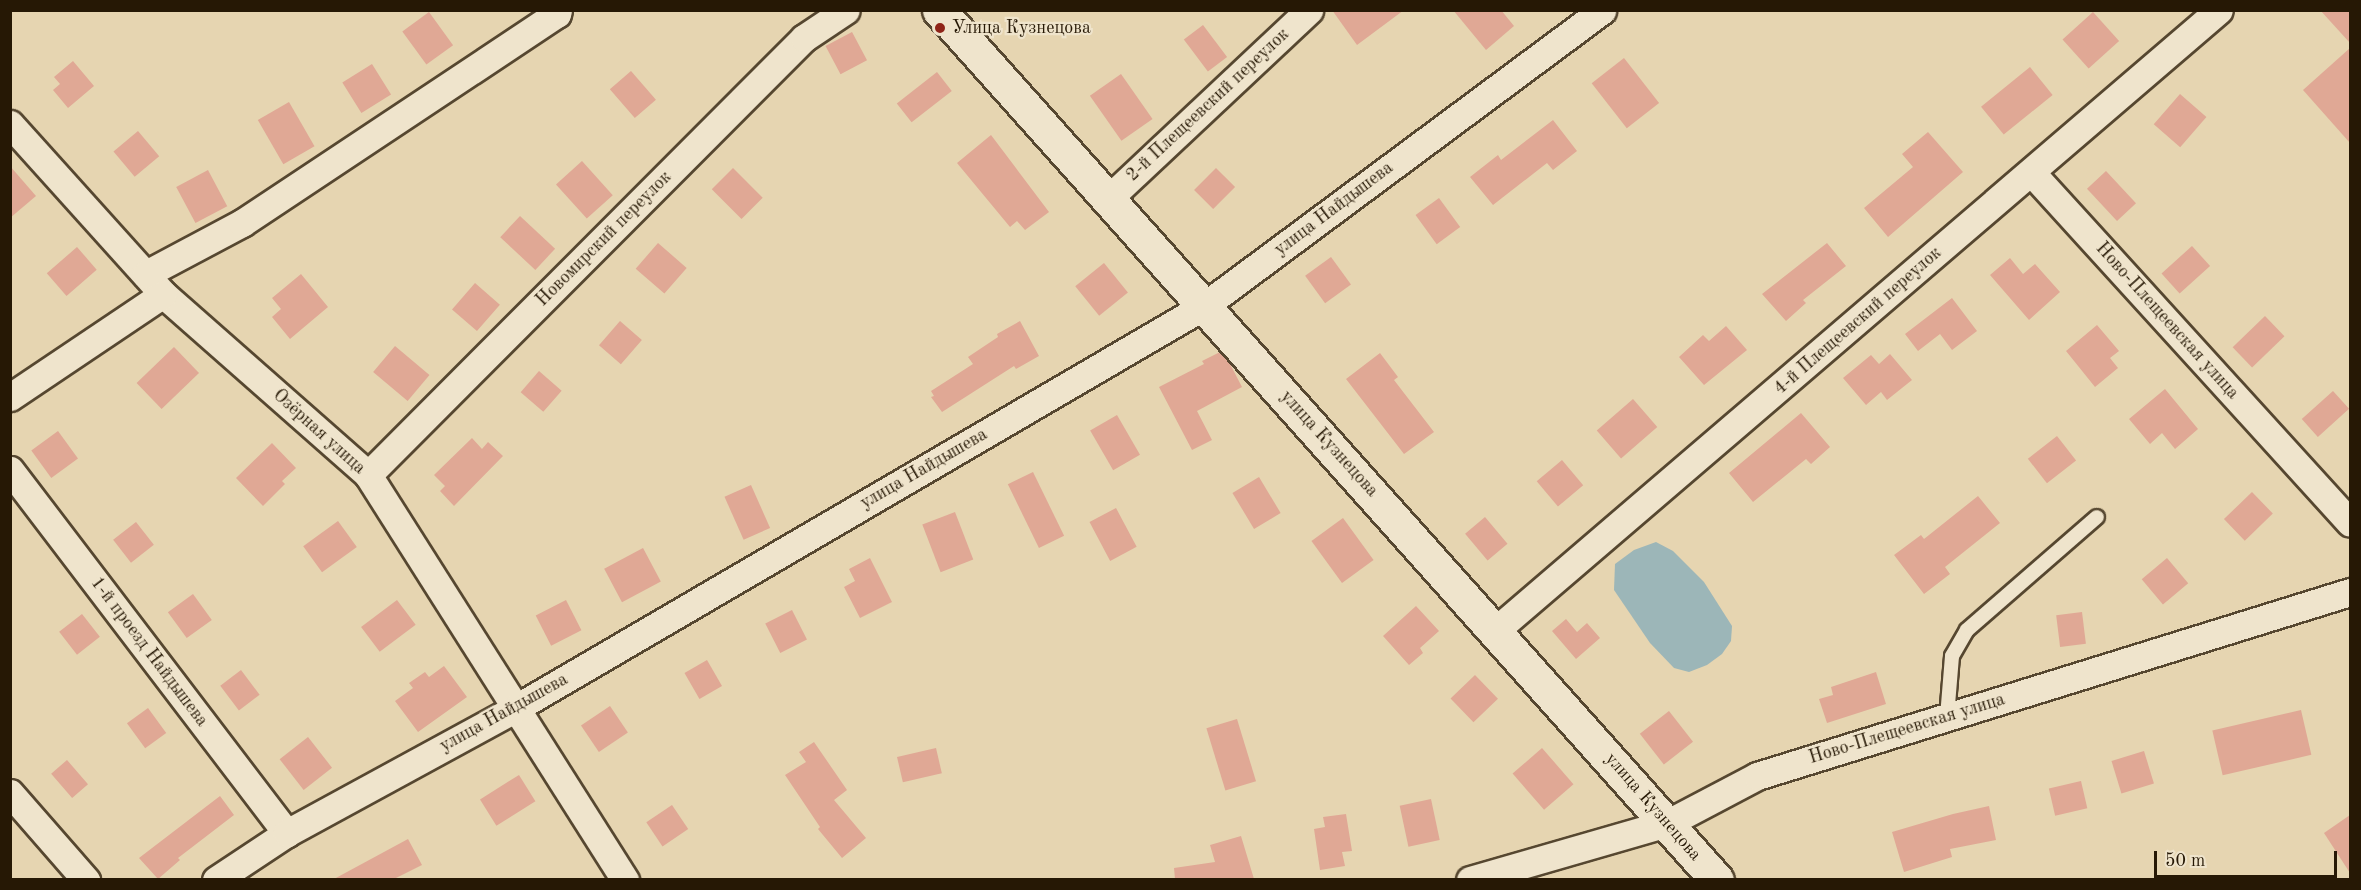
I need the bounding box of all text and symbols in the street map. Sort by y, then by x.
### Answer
place label: Улица Кузнецова [952,17,1091,39]
marker: Улица Кузнецова [933,21,947,35]
street label: 2-й Плещеевский переулок [1122,24,1294,186]
street label: улица Найдышева [1270,157,1398,261]
street label: Новомирский переулок [532,167,676,311]
street label: Ново-Плещеевская улица [2091,238,2243,404]
street label: 4-й Плещеевский переулок [1770,242,1946,400]
street label: Озёрная улица [268,385,370,479]
street label: улица Кузнецова [1275,386,1383,502]
street label: улица Найдышева [857,424,991,514]
street label: 1-й проезд Найдышева [86,573,212,731]
street label: улица Найдышева [436,669,572,757]
street label: Ново-Плещеевская улица [1806,689,2008,769]
street label: улица Кузнецова [1600,749,1706,865]
scale bar [2157,839,2340,877]
text: 50 m [2165,852,2205,870]

